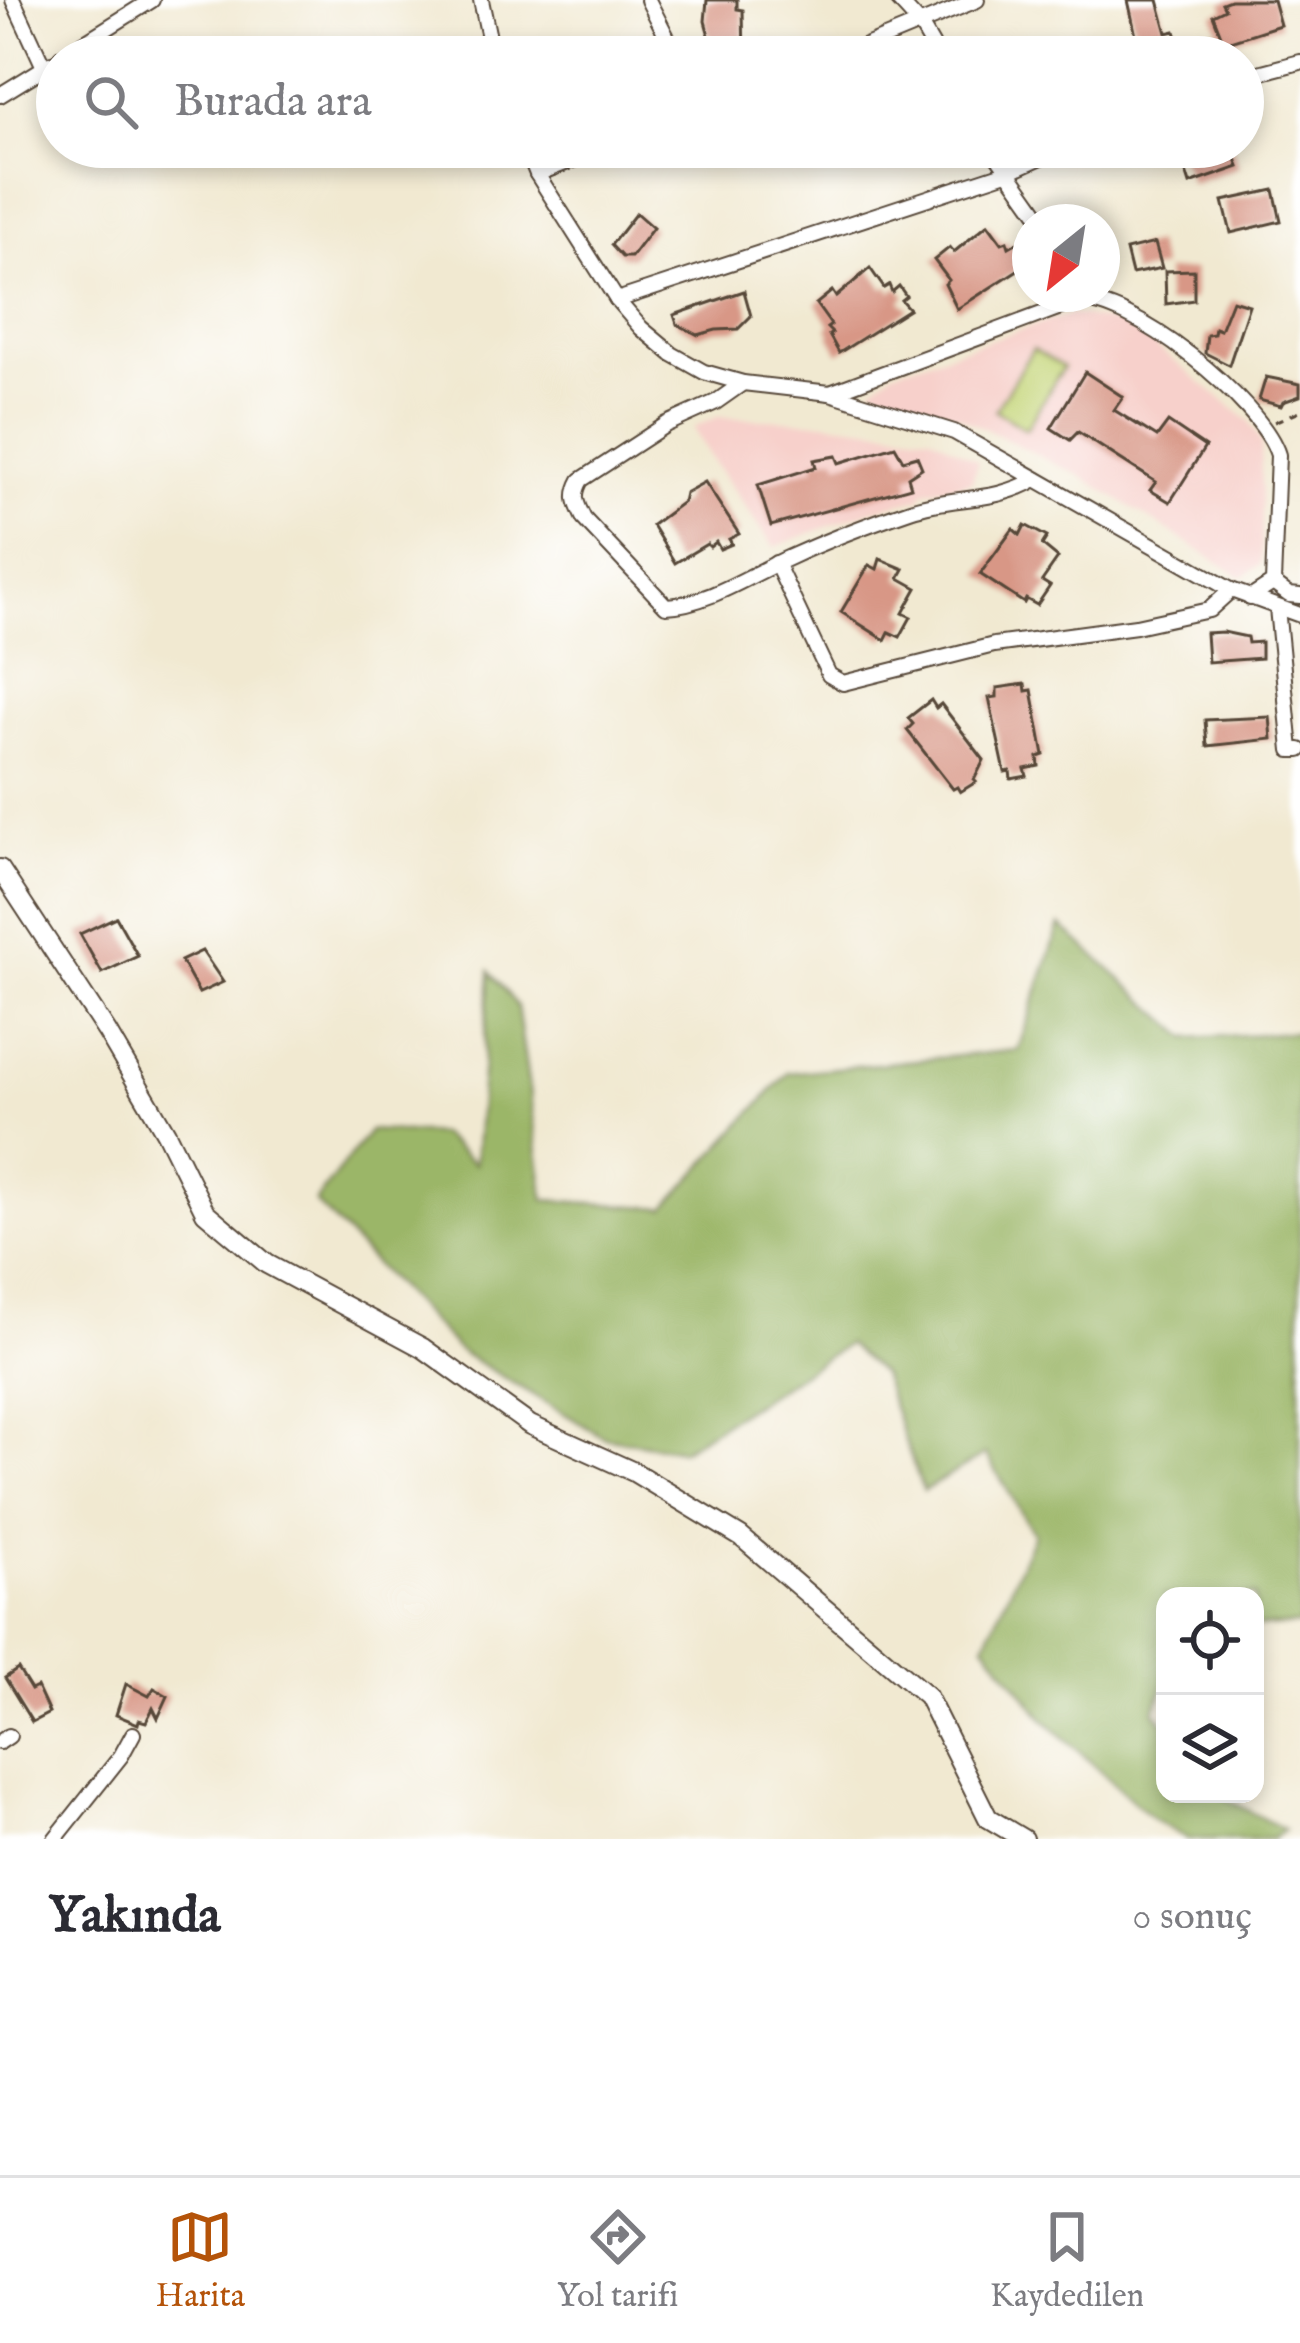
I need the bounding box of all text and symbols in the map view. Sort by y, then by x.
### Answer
search box [36,36,1264,168]
icon: search [78,69,144,135]
text: Burada ara [174,74,372,131]
north arrow [1012,204,1120,312]
map controls [1156,1587,1264,1803]
button: locate [1156,1587,1264,1695]
button: layers [1156,1695,1264,1803]
text: Yakında [48,1885,221,1950]
text: 0 sonuç [1132,1893,1252,1942]
tab: Harita [156,2204,245,2318]
tab: Yol tarifi [557,2204,678,2318]
tab: Kaydedilen [990,2204,1144,2318]

